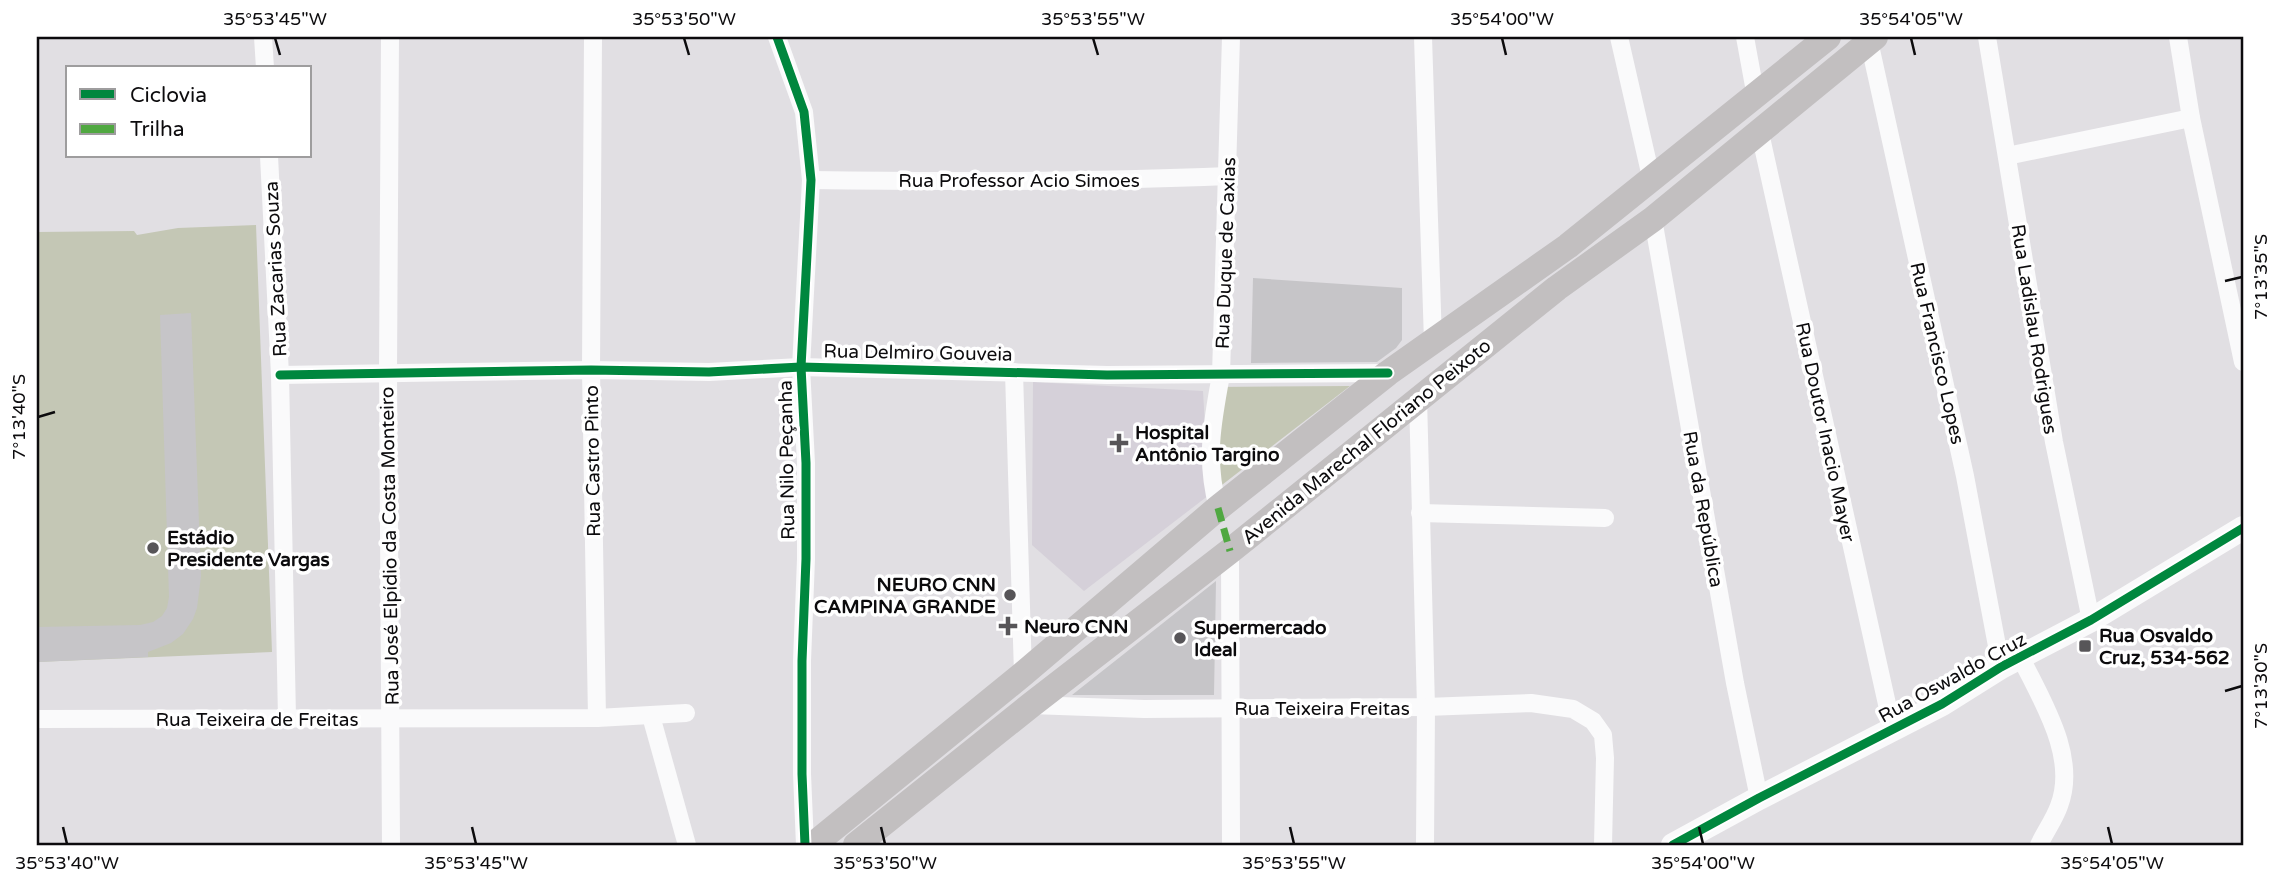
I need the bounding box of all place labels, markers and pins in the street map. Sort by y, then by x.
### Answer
place label: Hospital Antônio Targino [1135,422,1279,467]
marker: Hospital Antônio Targino [1109,433,1129,453]
place label: Estádio Presidente Vargas [167,527,330,572]
marker: Estádio Presidente Vargas [145,540,161,556]
place label: NEURO CNN CAMPINA GRANDE [814,574,996,618]
marker: NEURO CNN CAMPINA GRANDE [1002,587,1018,603]
marker: Neuro CNN [998,616,1018,636]
place label: Neuro CNN [1024,616,1129,638]
place label: Supermercado Ideal [1194,617,1327,661]
place label: Rua Osvaldo Cruz, 534-562 [2099,625,2230,669]
marker: Supermercado Ideal [1172,630,1188,646]
marker: Rua Osvaldo Cruz, 534-562 [2077,638,2093,654]

